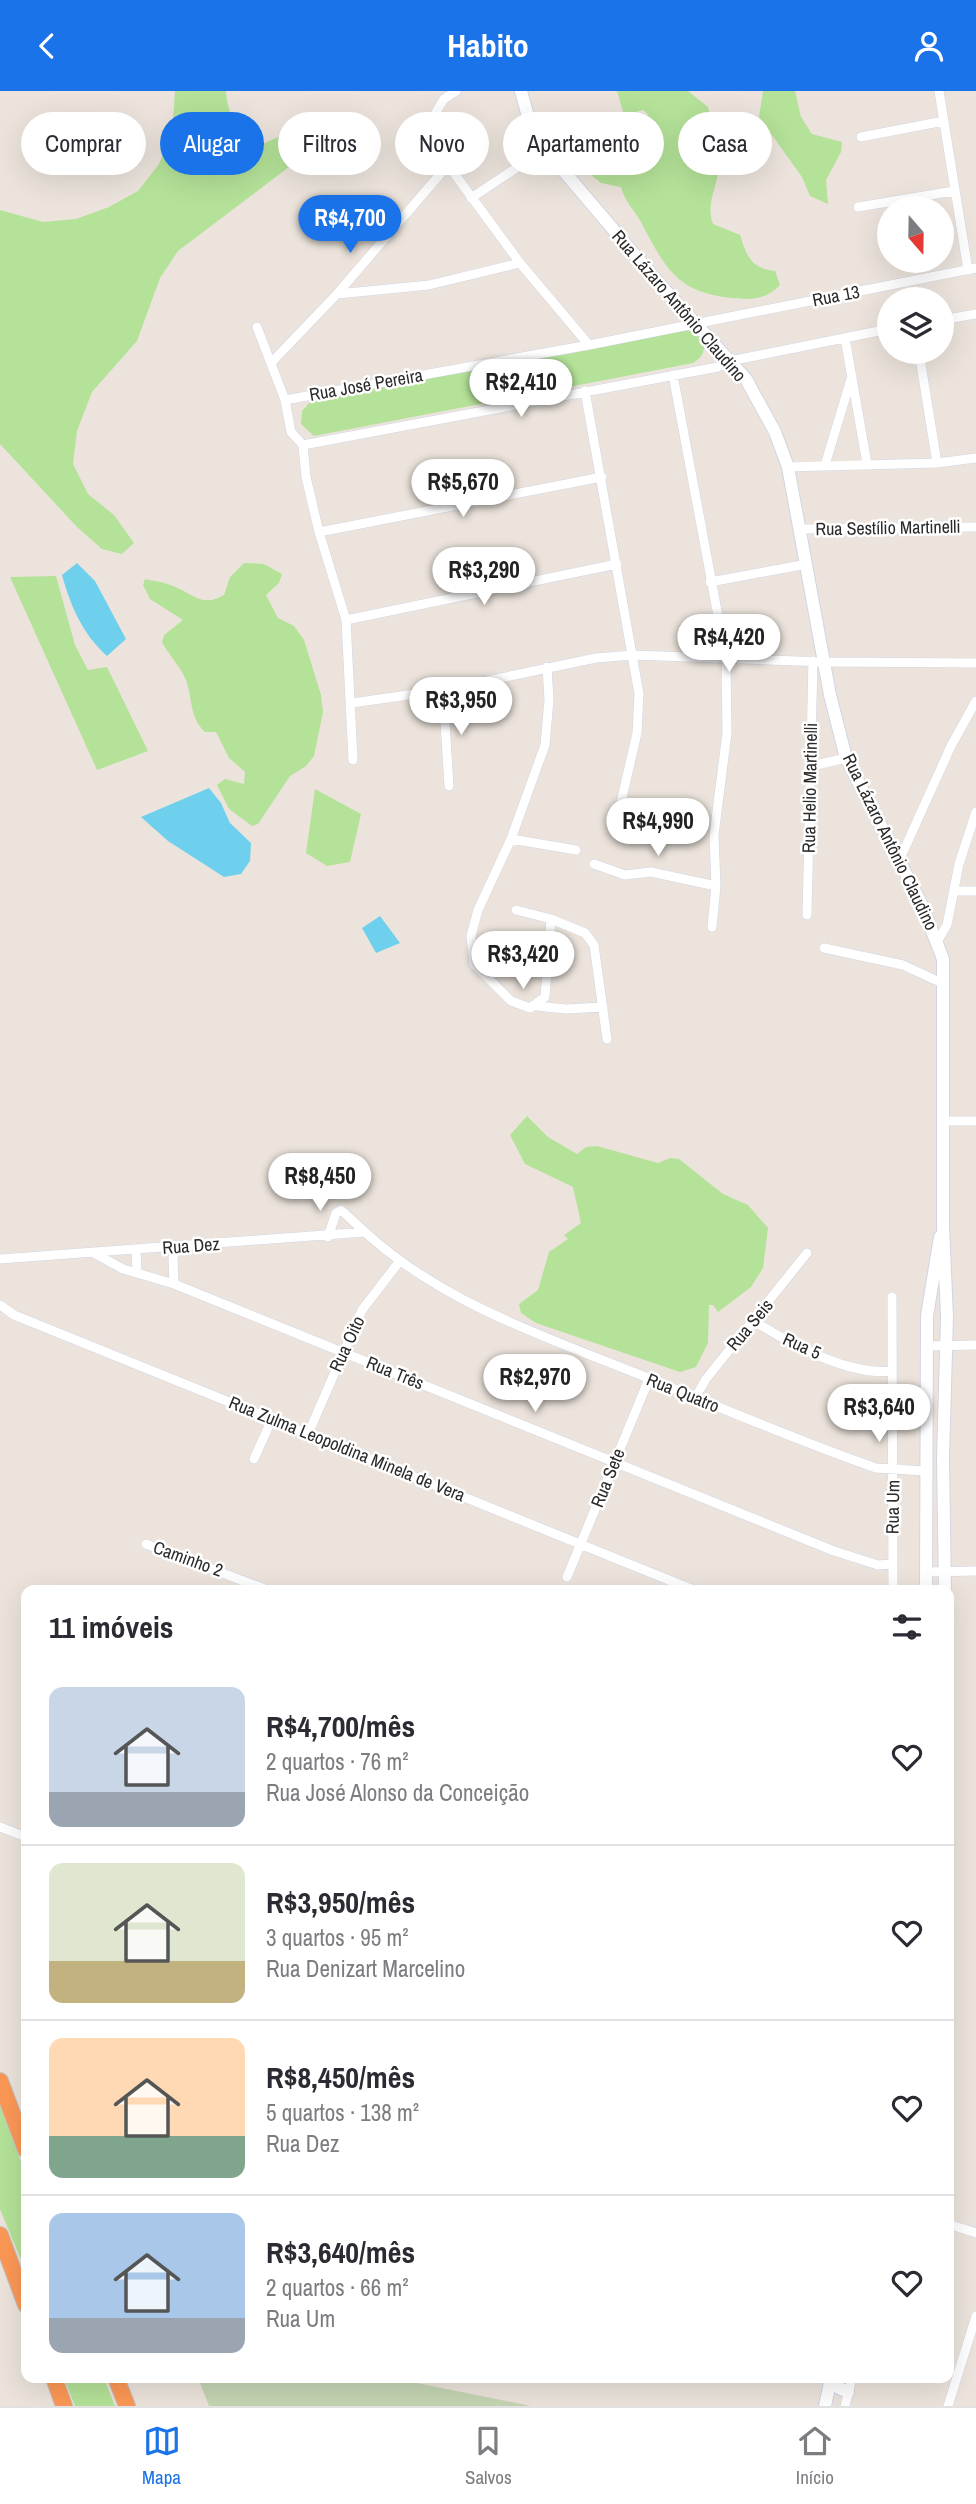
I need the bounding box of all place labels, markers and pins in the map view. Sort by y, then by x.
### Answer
pin: R$4,700 [285,195,415,255]
pin: R$2,410 [456,359,586,419]
pin: R$5,670 [398,459,528,519]
pin: R$3,290 [419,547,549,607]
pin: R$4,420 [664,615,794,674]
pin: R$3,950 [396,677,526,737]
pin: R$4,990 [593,799,723,858]
pin: R$3,420 [458,932,588,991]
pin: R$8,450 [255,1153,385,1213]
pin: R$2,970 [470,1355,600,1414]
pin: R$3,640 [814,1385,944,1444]

